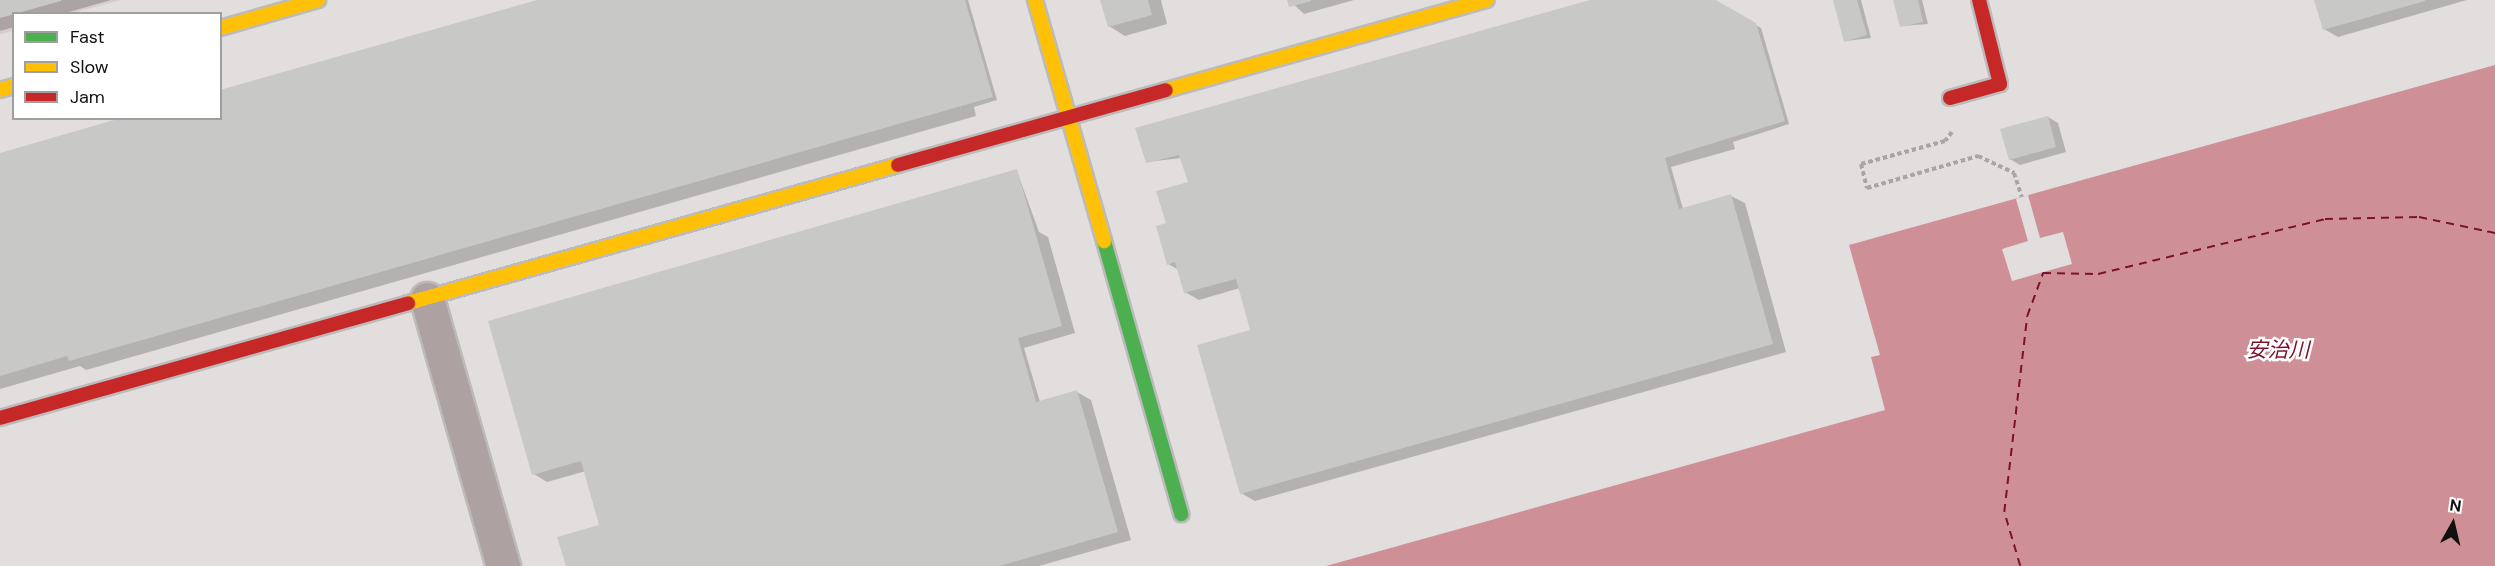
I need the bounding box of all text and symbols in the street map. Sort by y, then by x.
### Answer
legend [12,12,222,120]
text: Fast [70,25,105,49]
text: Slow [70,55,109,79]
text: Jam [70,85,105,109]
water label: 安治川 [2247,337,2309,363]
north arrow [2423,494,2483,554]
text: N [2448,494,2463,517]

